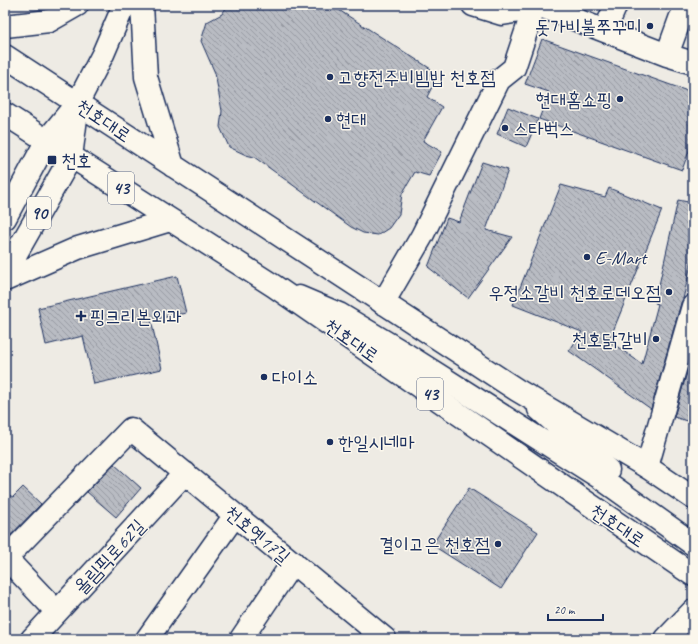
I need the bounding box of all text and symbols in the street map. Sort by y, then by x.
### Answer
place label: 돗가비불쭈꾸미 [535,15,642,39]
marker: 돗가비불쭈꾸미 [645,21,655,31]
place label: 고향전주비빔밥 천호점 [338,66,496,90]
marker: 고향전주비빔밥 천호점 [325,72,335,82]
place label: 현대홈쇼핑 [536,88,612,112]
street label: 천호대로 [71,94,136,148]
marker: 현대홈쇼핑 [615,94,625,104]
place label: 현대 [336,108,367,132]
marker: 현대 [323,114,333,124]
place label: 스타벅스 [513,117,574,141]
marker: 스타벅스 [500,123,510,133]
place label: 천호 [61,149,92,173]
marker: 천호 [46,154,58,166]
road number: 43 [108,172,134,204]
road number: 90 [27,197,51,229]
place label: E-Mart [595,246,648,270]
marker: E-Mart [582,252,592,262]
place label: 우정소갈비 천호로데오점 [488,281,661,305]
marker: 우정소갈비 천호로데오점 [664,287,674,297]
place label: 핑크리본외과 [90,305,182,329]
marker: 핑크리본외과 [75,310,87,322]
street label: 천호대로 [319,313,383,368]
place label: 천호닭갈비 [572,328,648,352]
marker: 천호닭갈비 [651,334,661,344]
place label: 다이소 [272,366,318,390]
marker: 다이소 [259,372,269,382]
road number: 43 [417,378,443,410]
place label: 한일시네마 [338,431,415,455]
marker: 한일시네마 [325,437,335,447]
street label: 천호대로 [585,499,650,553]
street label: 천호옛17길 [220,500,295,569]
street label: 올림픽로62길 [69,514,150,599]
place label: 결이고은 천호점 [378,533,490,557]
marker: 결이고은 천호점 [493,539,503,549]
scale bar [548,596,603,622]
text: 20 m [554,602,576,618]

